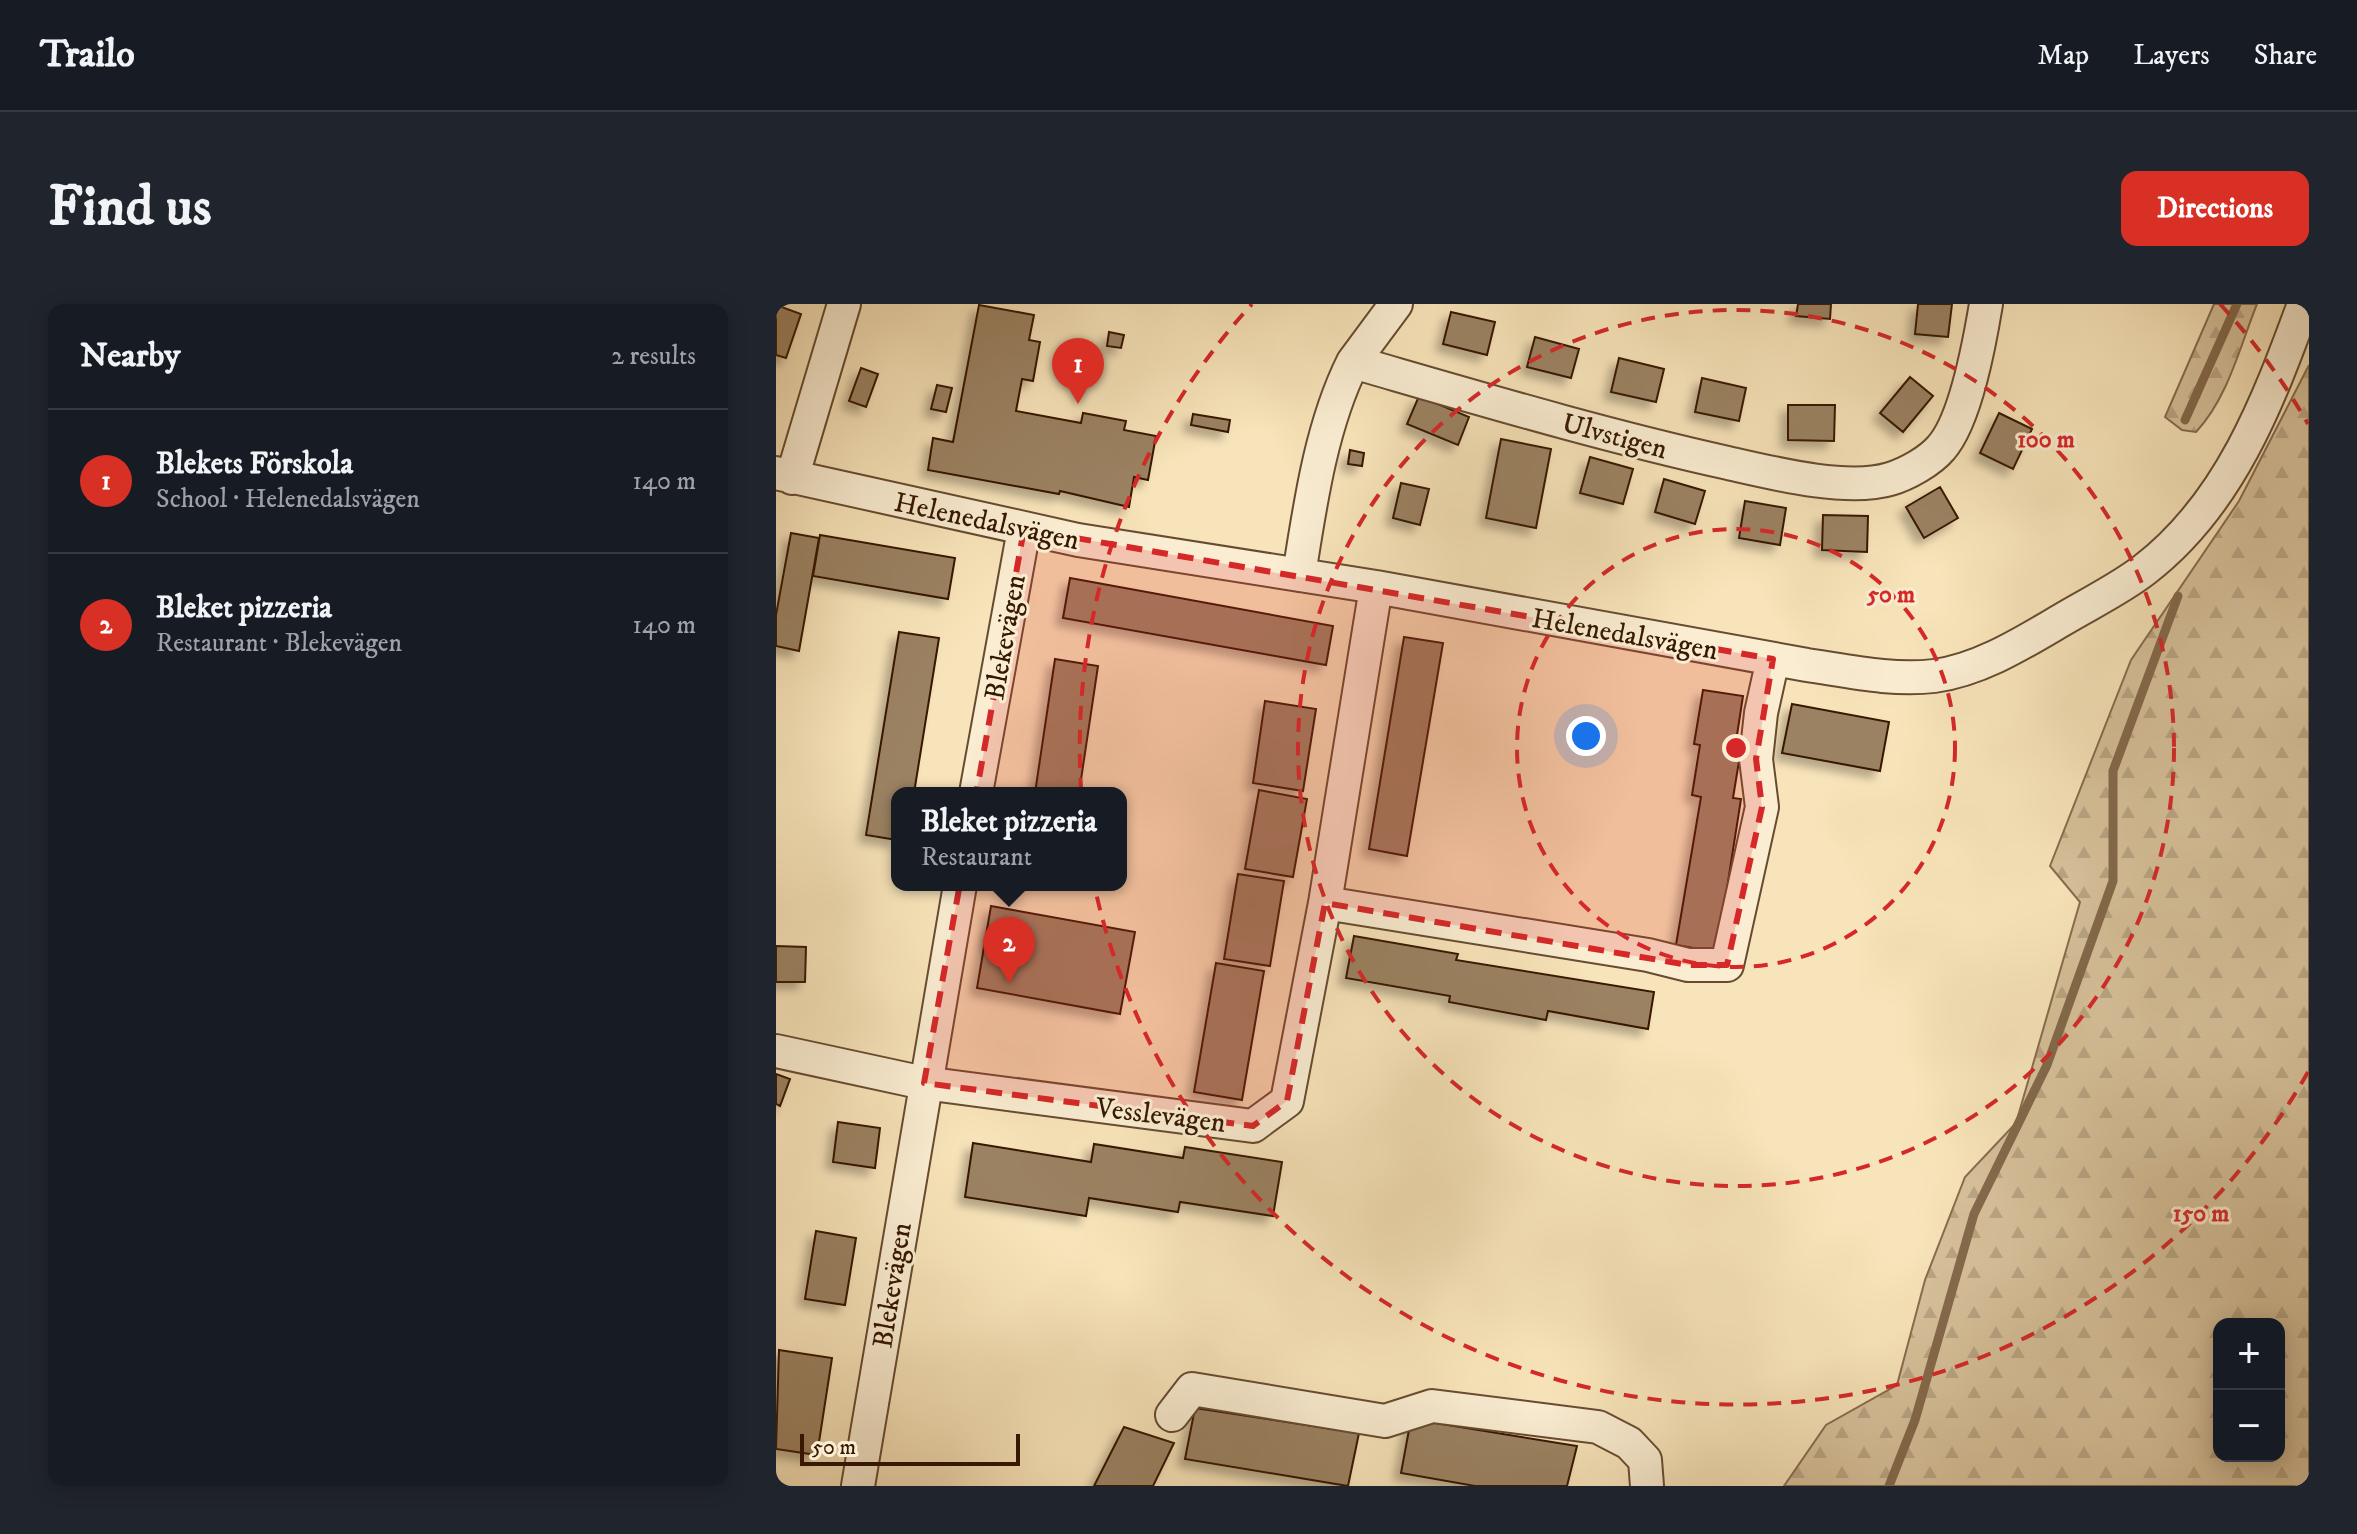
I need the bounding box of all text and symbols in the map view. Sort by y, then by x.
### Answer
text: Trailo [40,31,135,79]
text: Map [2038,38,2089,73]
text: Layers [2133,38,2210,73]
text: Share [2254,38,2317,73]
button: Directions [2121,171,2309,246]
text: Find us [48,173,212,243]
text: Nearby [80,335,181,377]
pin: 1 [1052,338,1104,404]
text: 2 results [611,340,696,373]
street label: Ulvstigen [1558,406,1671,467]
text: 100 m [2017,425,2075,455]
text: Blekets Förskola [156,446,353,483]
text: 1 [101,465,111,498]
text: 140 m [632,465,696,498]
text: School · Helenedalsvägen [156,483,420,516]
street label: Helenedalsvägen [891,485,1083,558]
street label: Blekevägen [977,571,1034,703]
text: 50 m [1866,580,1915,610]
text: Bleket pizzeria [156,590,332,627]
street label: Helenedalsvägen [1529,601,1721,668]
text: 2 [100,609,112,642]
text: 140 m [632,609,696,642]
text: Restaurant · Blekevägen [156,627,402,660]
your location [1566,716,1606,756]
centre of rings [1722,734,1750,762]
popup [891,787,1127,891]
text: Bleket pizzeria [921,804,1097,841]
text: Restaurant [921,841,1032,874]
pin: 2 [983,917,1035,983]
street label: Vesslevägen [1093,1090,1228,1141]
text: 150 m [2173,1199,2229,1229]
street label: Blekevägen [865,1220,920,1351]
map controls [2213,1318,2285,1462]
button: + [2213,1318,2285,1390]
button: − [2213,1390,2285,1462]
scale bar [800,1430,1020,1466]
text: 50 m [812,1434,856,1461]

